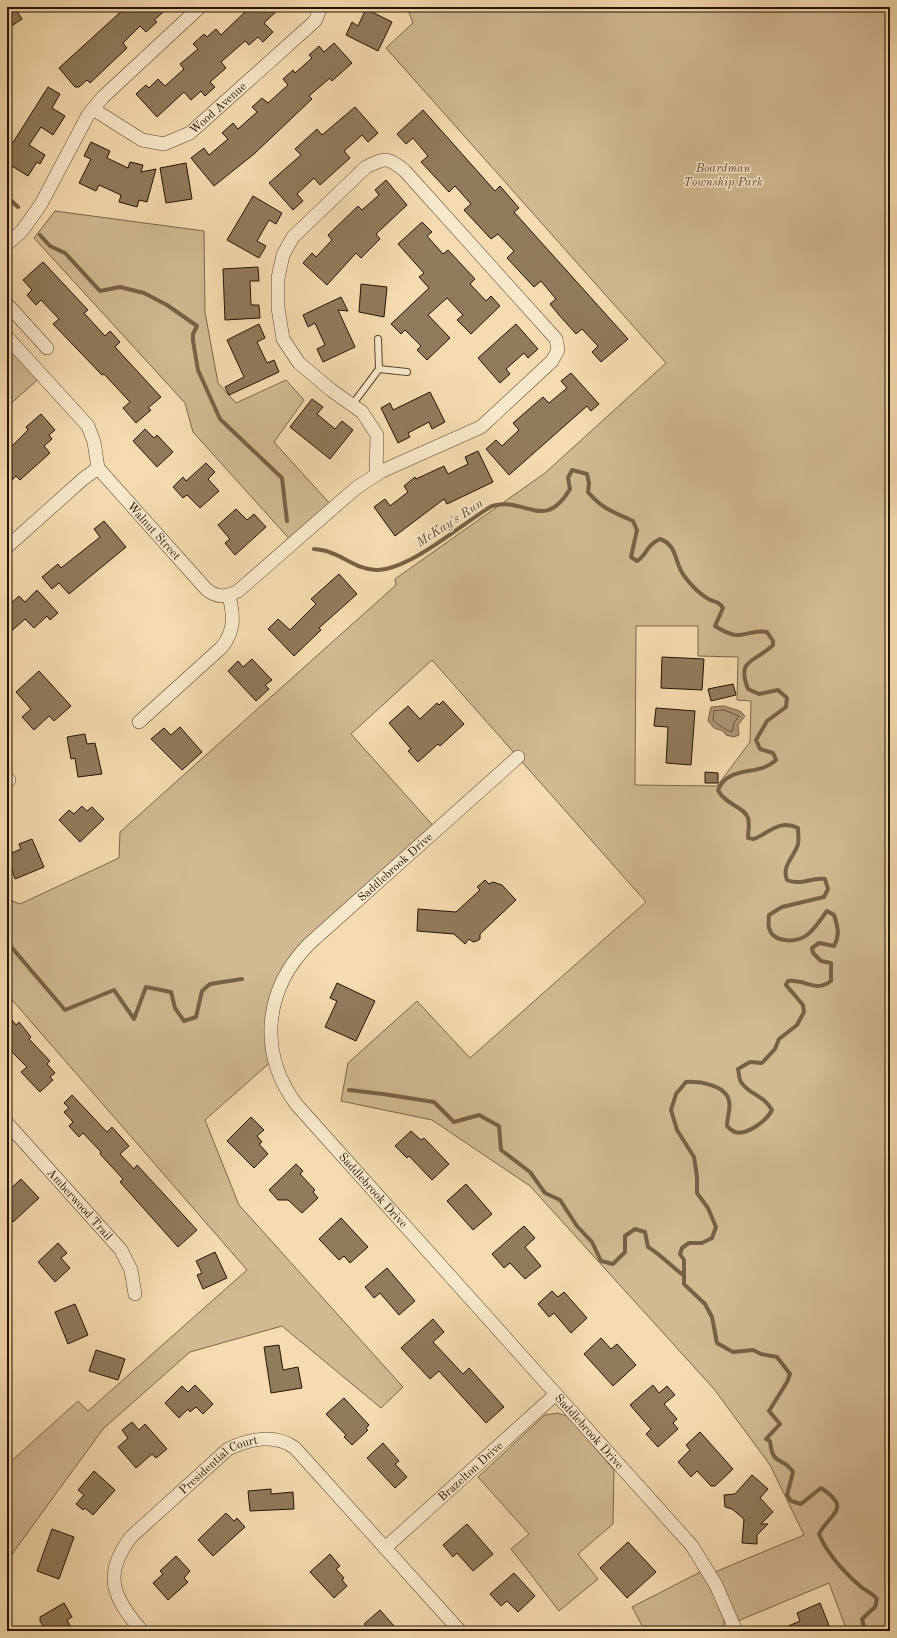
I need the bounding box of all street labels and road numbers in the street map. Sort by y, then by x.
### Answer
street label: Wood Avenue [188,80,249,137]
street label: Walnut Street [124,500,182,563]
street label: Saddlebrook Drive [356,831,436,904]
street label: Saddlebrook Drive [336,1151,409,1231]
street label: Amberwood Trail [44,1167,114,1243]
street label: Saddlebrook Drive [552,1392,626,1472]
street label: Presidential Court [177,1435,259,1497]
street label: Brazelton Drive [437,1440,506,1504]

